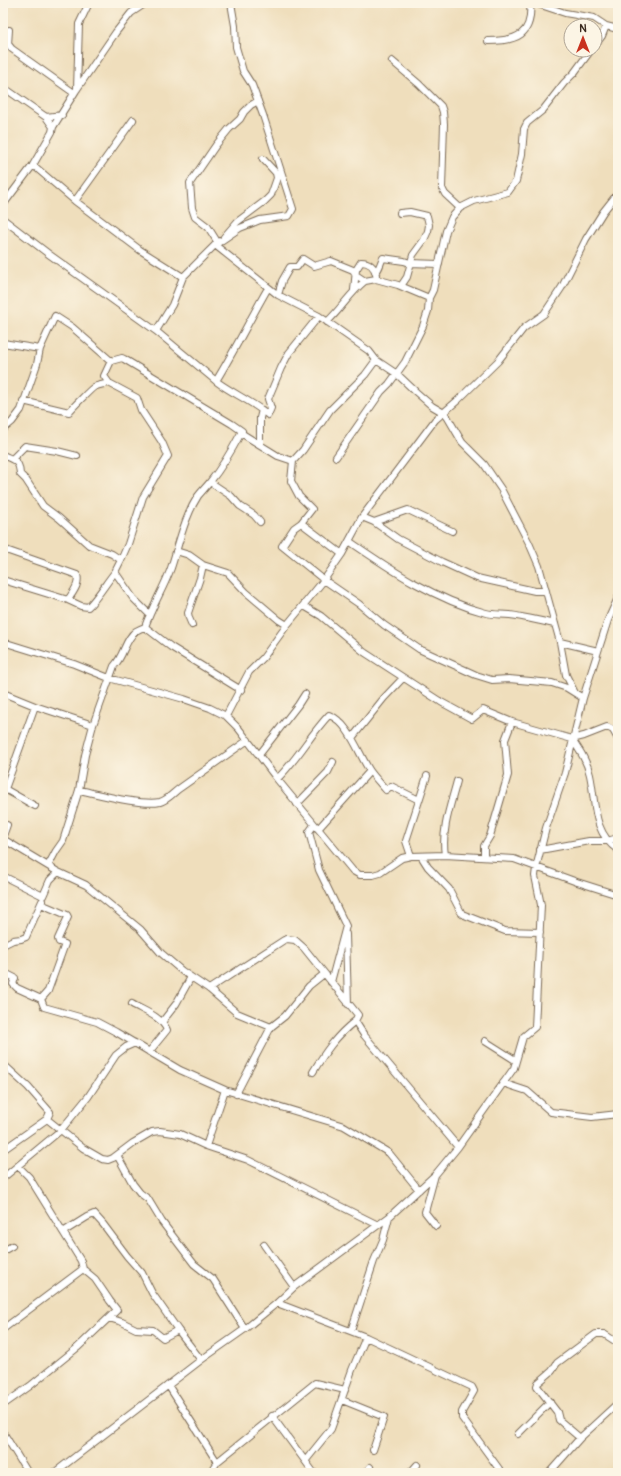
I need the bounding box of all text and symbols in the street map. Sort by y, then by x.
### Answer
north arrow [563,18,603,58]
text: N [579,22,587,35]

